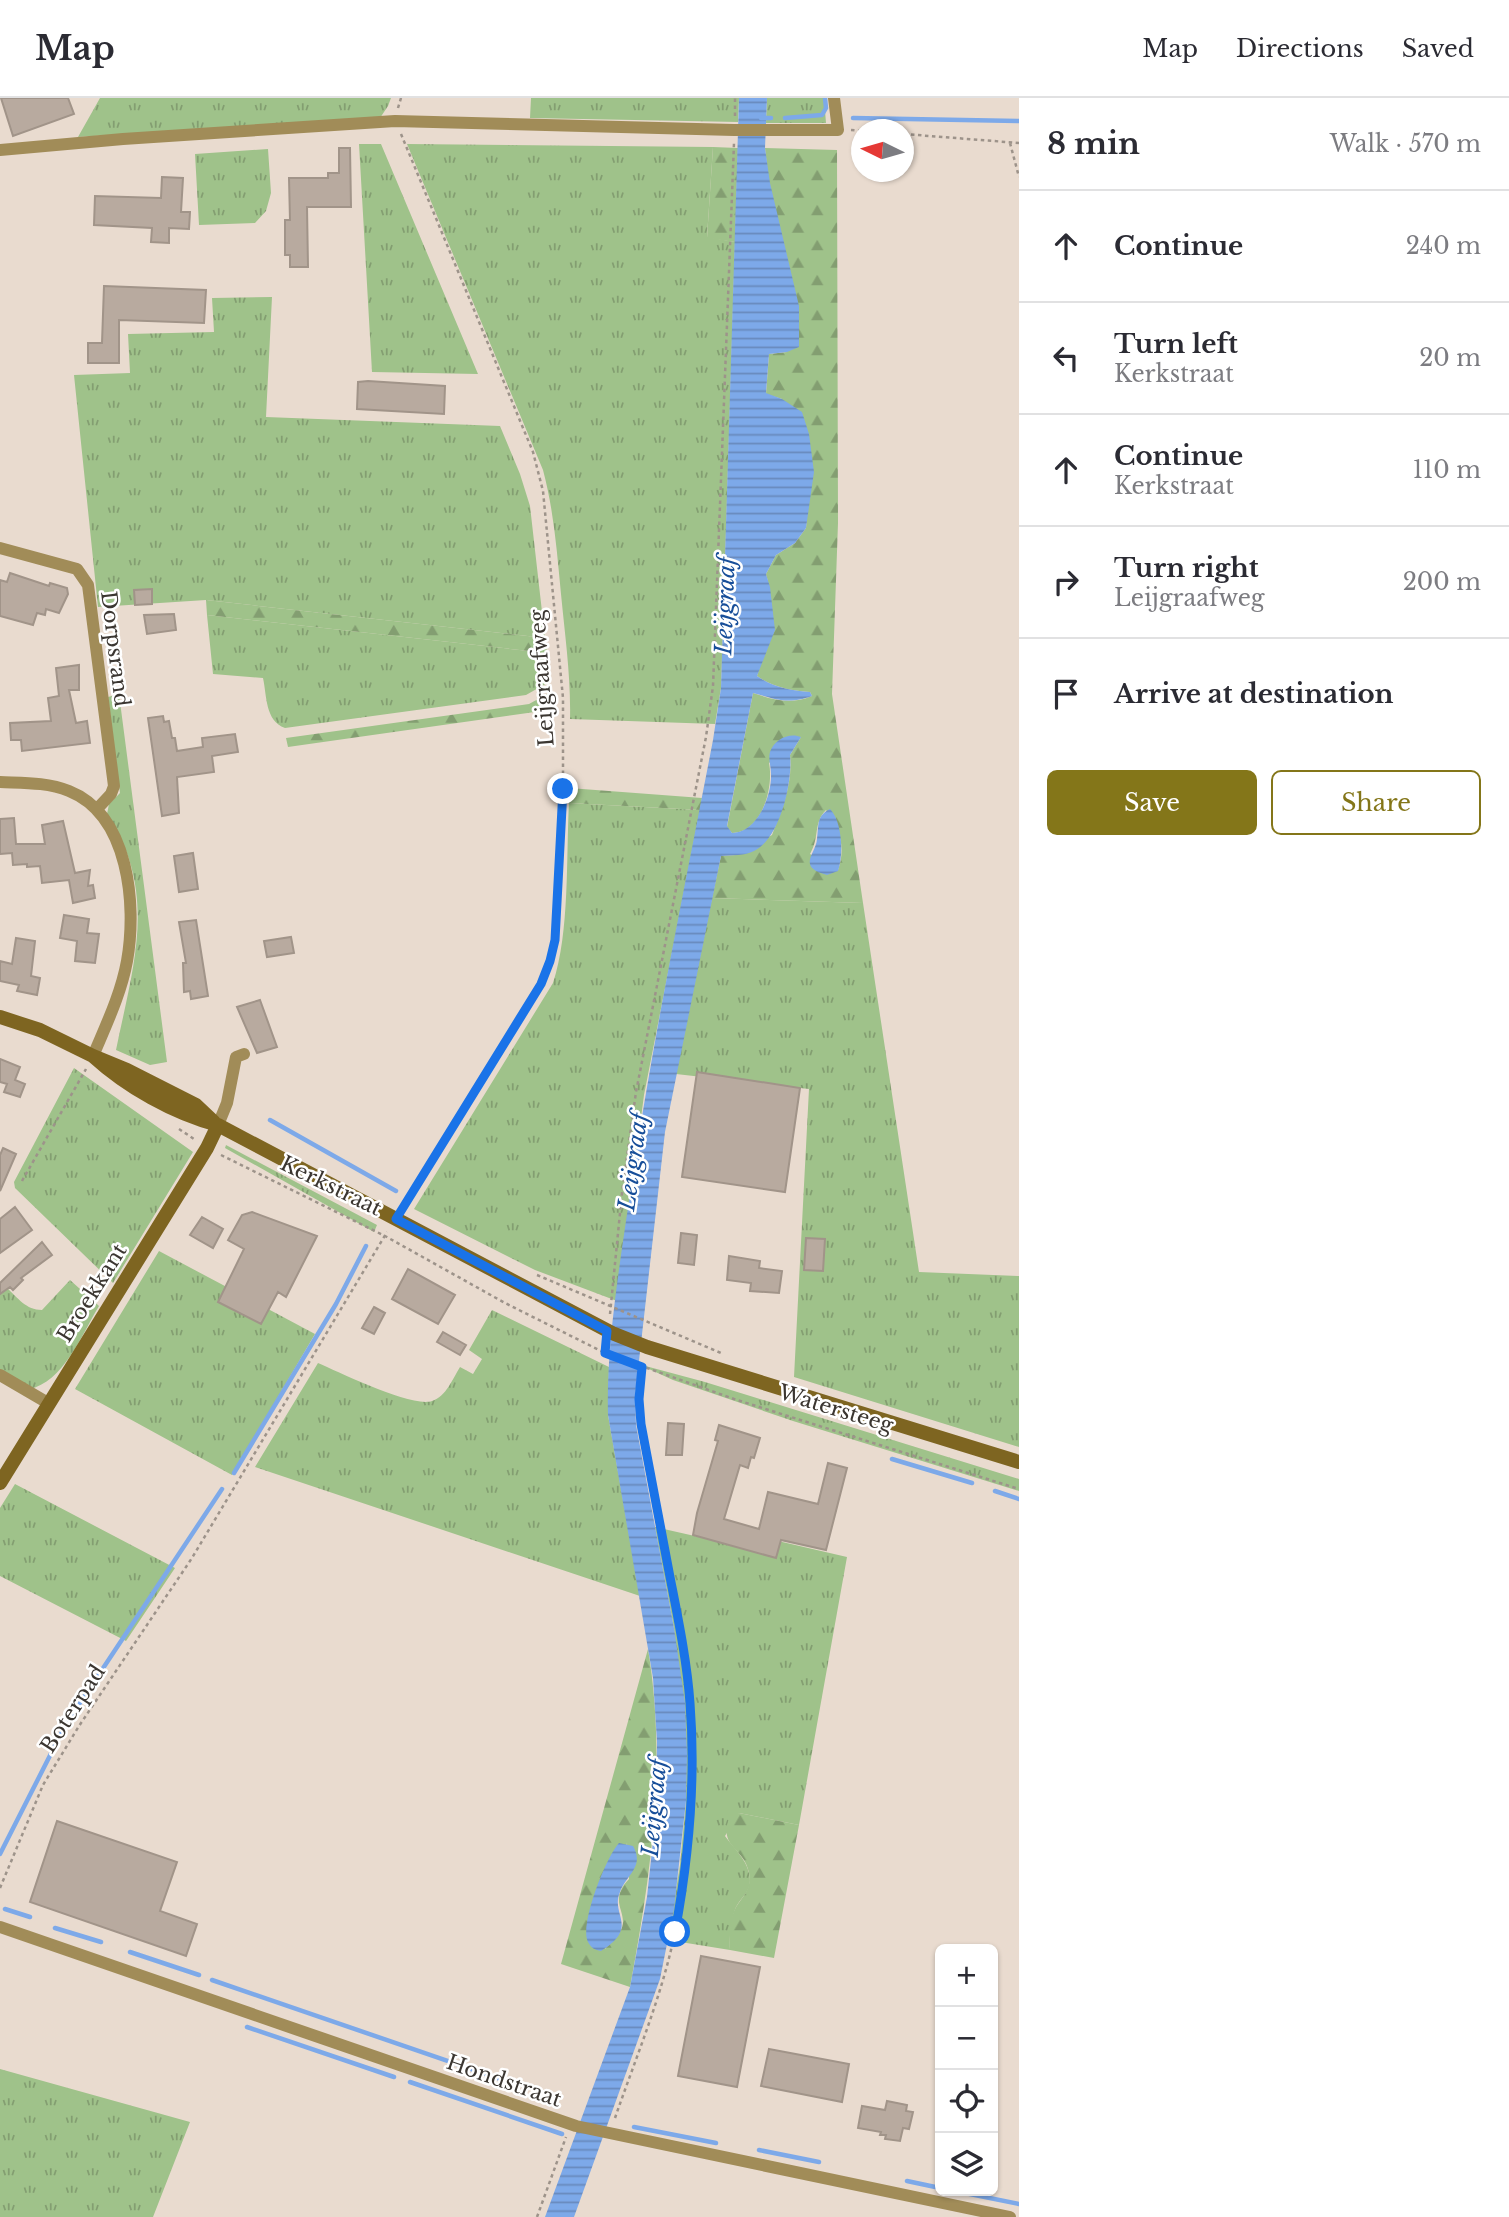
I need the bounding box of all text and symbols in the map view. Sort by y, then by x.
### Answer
text: Map [35,28,115,69]
text: Map [1142,34,1198,63]
text: Directions [1236,34,1364,63]
text: Saved [1402,34,1474,63]
north arrow [851,119,914,182]
text: 8 min [1047,125,1140,162]
text: Walk · 570 m [1330,130,1481,158]
icon: ahead [1047,227,1085,265]
text: Continue [1114,230,1243,262]
text: 240 m [1406,232,1481,260]
text: Turn left [1114,328,1238,360]
icon: left [1047,339,1085,377]
text: 20 m [1419,344,1481,372]
text: Kerkstraat [1114,360,1234,388]
text: Continue [1114,440,1243,472]
icon: ahead [1047,451,1085,489]
text: 110 m [1413,456,1481,484]
text: Kerkstraat [1114,472,1234,500]
water label: Leijgraaf [709,551,741,657]
text: Turn right [1114,552,1259,584]
icon: right [1047,563,1085,601]
text: 200 m [1403,568,1481,596]
text: Leijgraafweg [1114,584,1265,612]
street label: Dorpsrand [95,590,135,708]
street label: Leijgraafweg [524,608,560,747]
icon: arrive [1047,675,1085,713]
text: Arrive at destination [1114,678,1394,710]
button: Save [1047,770,1257,835]
button: Share [1271,770,1481,835]
route end [547,773,578,804]
water label: Leijgraaf [612,1106,654,1214]
street label: Kerkstraat [276,1150,386,1222]
street label: Broekkant [51,1239,133,1347]
street label: Watersteeg [775,1379,897,1439]
street label: Boterpad [35,1660,111,1758]
water label: Leijgraaf [636,1753,673,1859]
route start [659,1916,690,1947]
map controls [935,1944,998,2196]
button: + [935,1944,998,2007]
button: − [935,2007,998,2070]
street label: Hondstraat [443,2049,565,2113]
button: locate [935,2070,998,2133]
button: layers [935,2133,998,2196]

